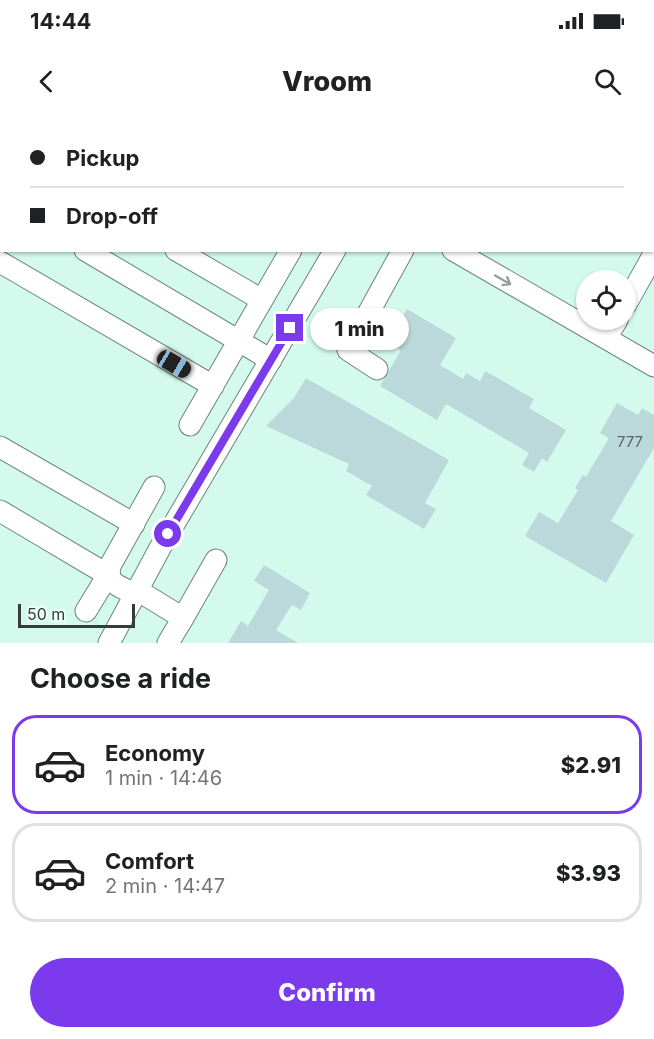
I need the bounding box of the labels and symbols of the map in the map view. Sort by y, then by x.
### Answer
one-way arrow [494,274,511,286]
callout: 1 min [311,307,410,349]
route end [276,314,303,341]
car [154,347,194,381]
house number: 777 [617,432,643,451]
route start [154,520,181,547]
scale bar [18,601,135,628]

